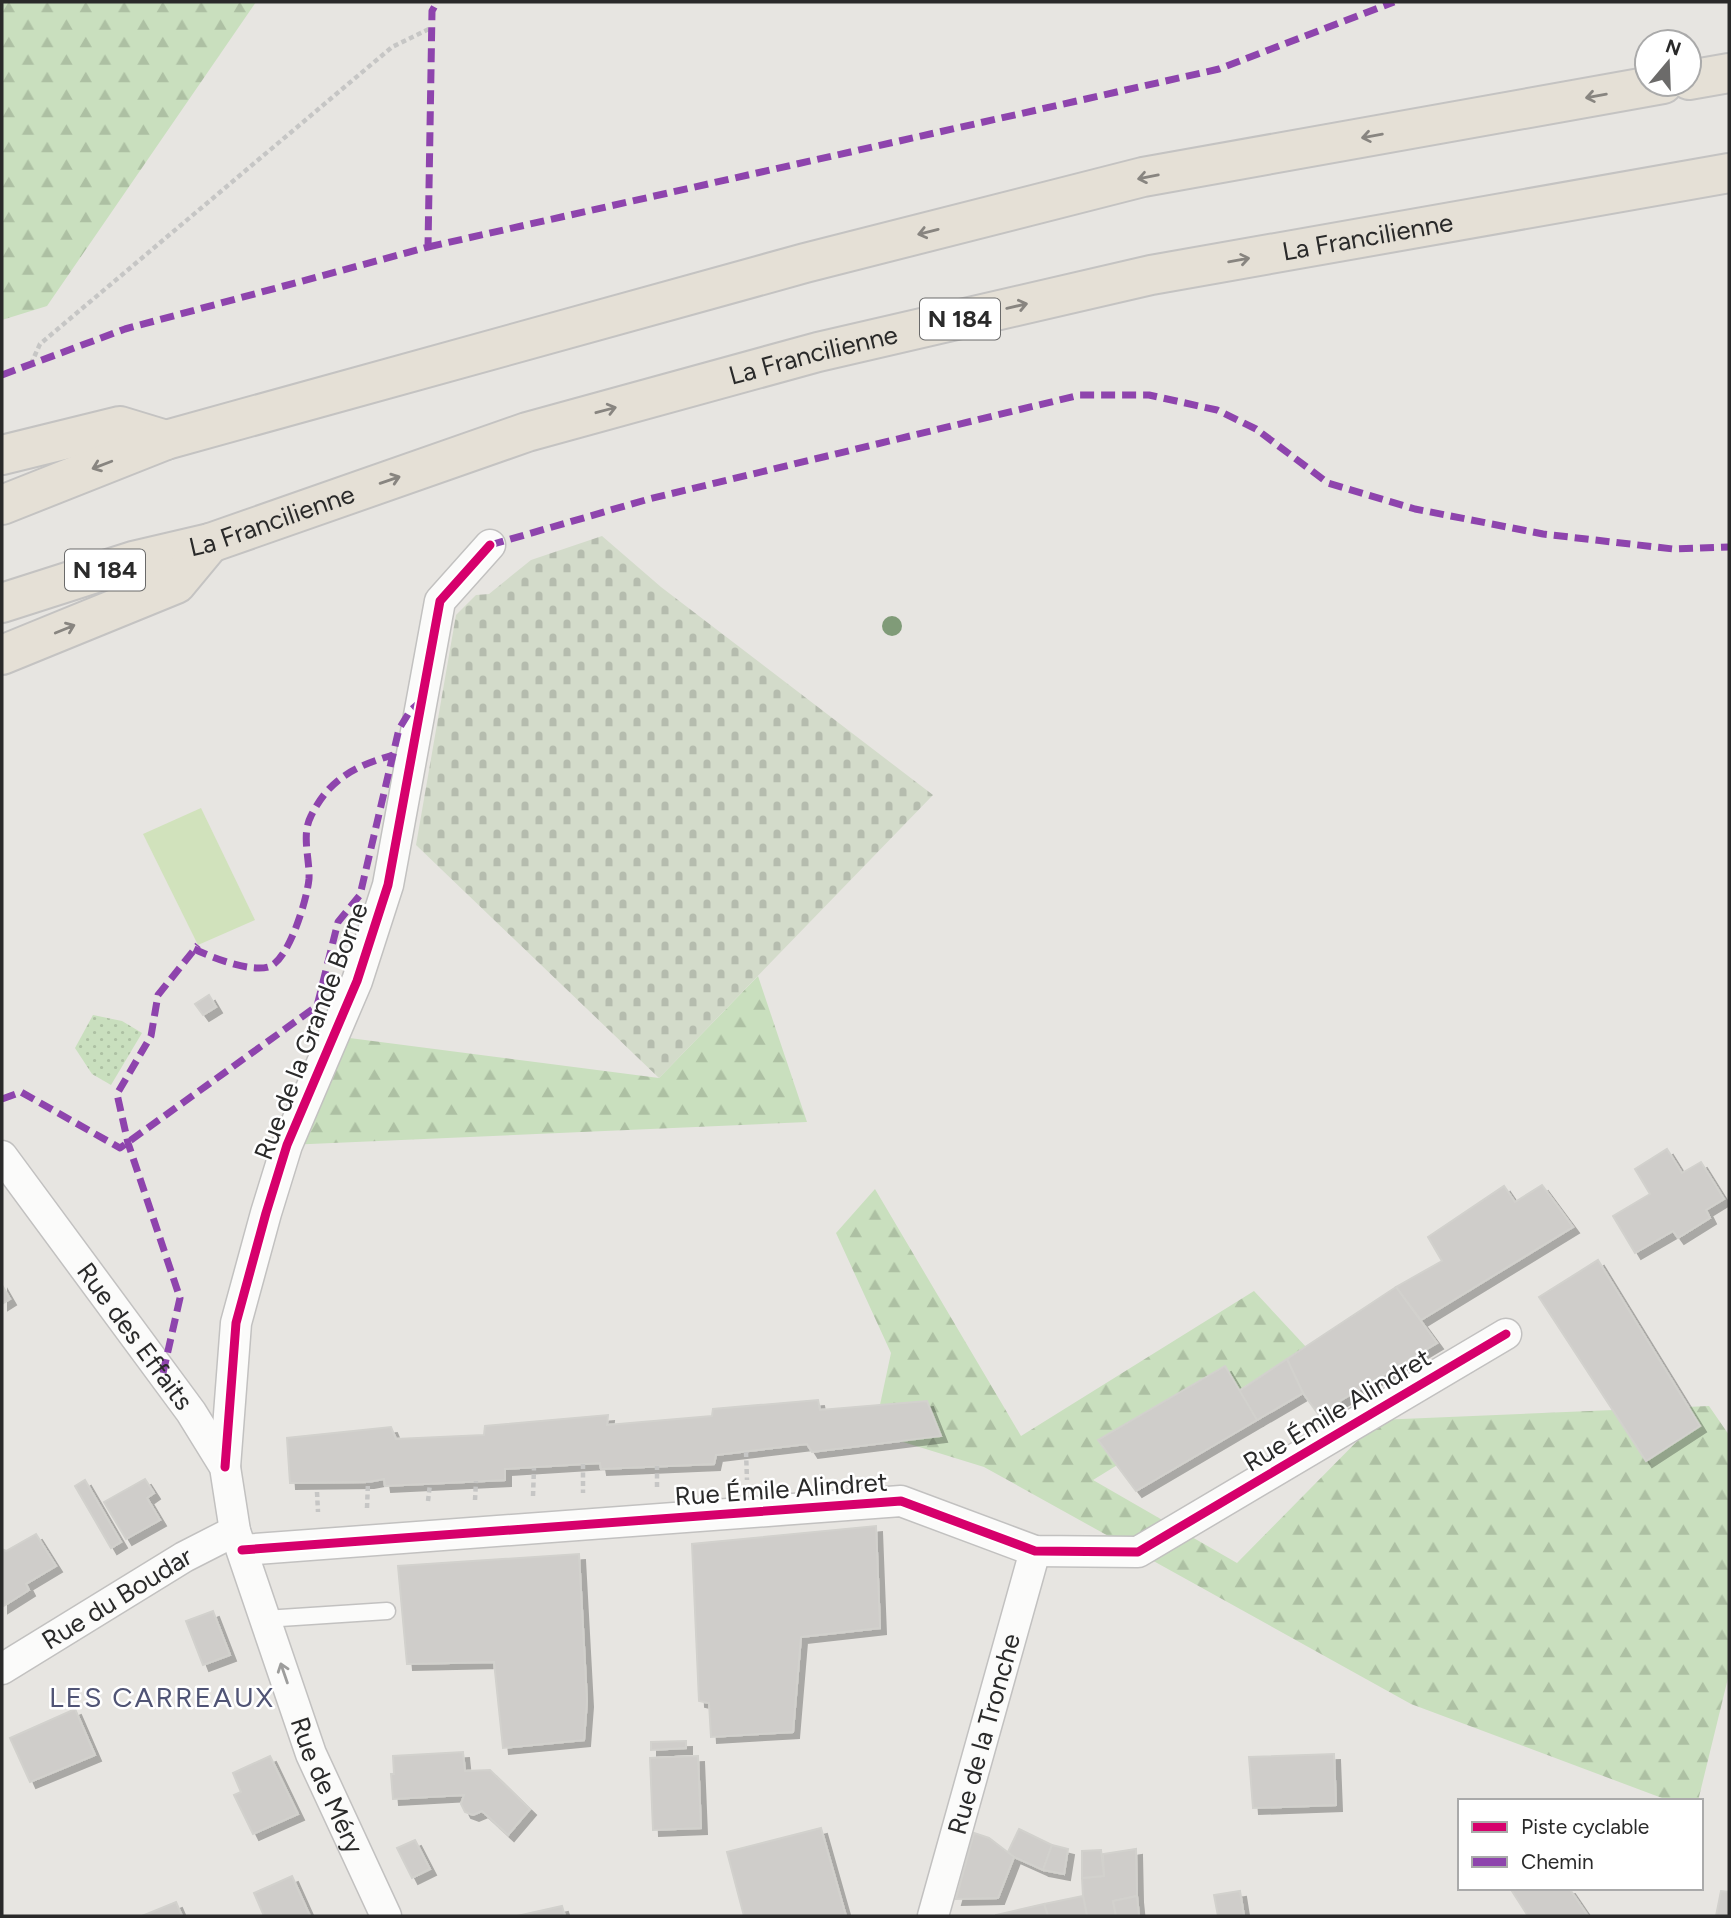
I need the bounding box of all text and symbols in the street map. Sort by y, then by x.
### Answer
north arrow [1633,28,1703,98]
text: N [1663,34,1684,61]
one-way arrow [1585,90,1608,103]
one-way arrow [1361,130,1384,143]
one-way arrow [1137,170,1160,184]
street label: La Francilienne [1280,206,1456,268]
one-way arrow [917,226,939,239]
one-way arrow [1227,253,1250,266]
road number: N 184 [920,298,1000,340]
one-way arrow [1005,299,1027,312]
street label: La Francilienne [725,318,901,392]
one-way arrow [595,403,617,416]
one-way arrow [92,460,114,473]
one-way arrow [378,473,400,485]
street label: La Francilienne [186,478,359,563]
road number: N 184 [65,550,145,590]
one-way arrow [54,622,75,635]
street label: Rue de la Grande Borne [247,898,375,1164]
street label: Rue des Effaits [70,1256,200,1416]
street label: Rue Émile Alindret [1237,1341,1437,1479]
street label: Rue Émile Alindret [674,1466,889,1512]
street label: Rue du Boudar [36,1540,197,1657]
street label: Rue de la Tronche [941,1630,1027,1838]
one-way arrow [277,1662,289,1684]
district label: LES CARREAUX [49,1680,275,1714]
street label: Rue de Méry [284,1713,371,1859]
legend [1458,1799,1703,1890]
text: Piste cyclable [1521,1814,1649,1839]
text: Chemin [1521,1849,1594,1874]

